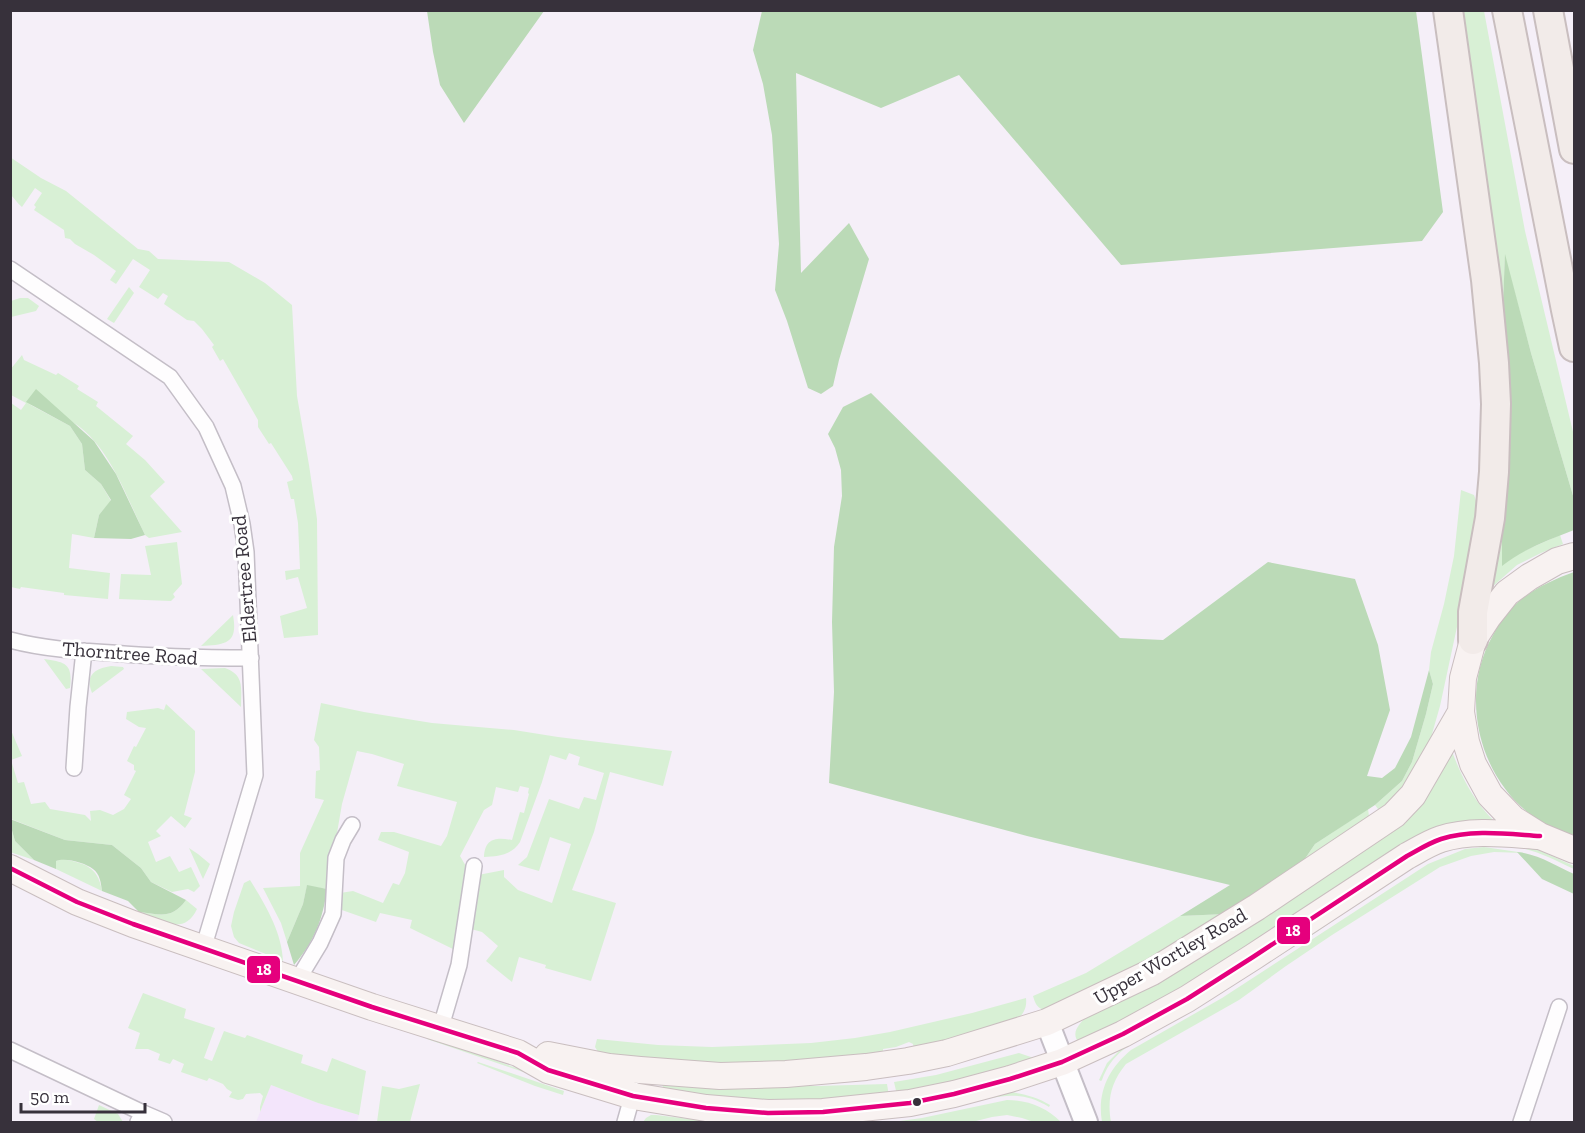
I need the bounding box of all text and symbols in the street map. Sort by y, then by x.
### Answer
street label: Eldertree Road [226,514,262,644]
street label: Thorntree Road [61,636,199,670]
street label: Upper Wortley Road [1089,902,1251,1010]
line badge: 18 [1276,916,1311,945]
text: 18 [1285,921,1301,940]
line badge: 18 [246,955,281,984]
text: 18 [256,960,272,979]
scale bar [21,1076,146,1114]
text: 50 m [30,1086,70,1108]
unlabelled marker [911,1096,923,1108]

